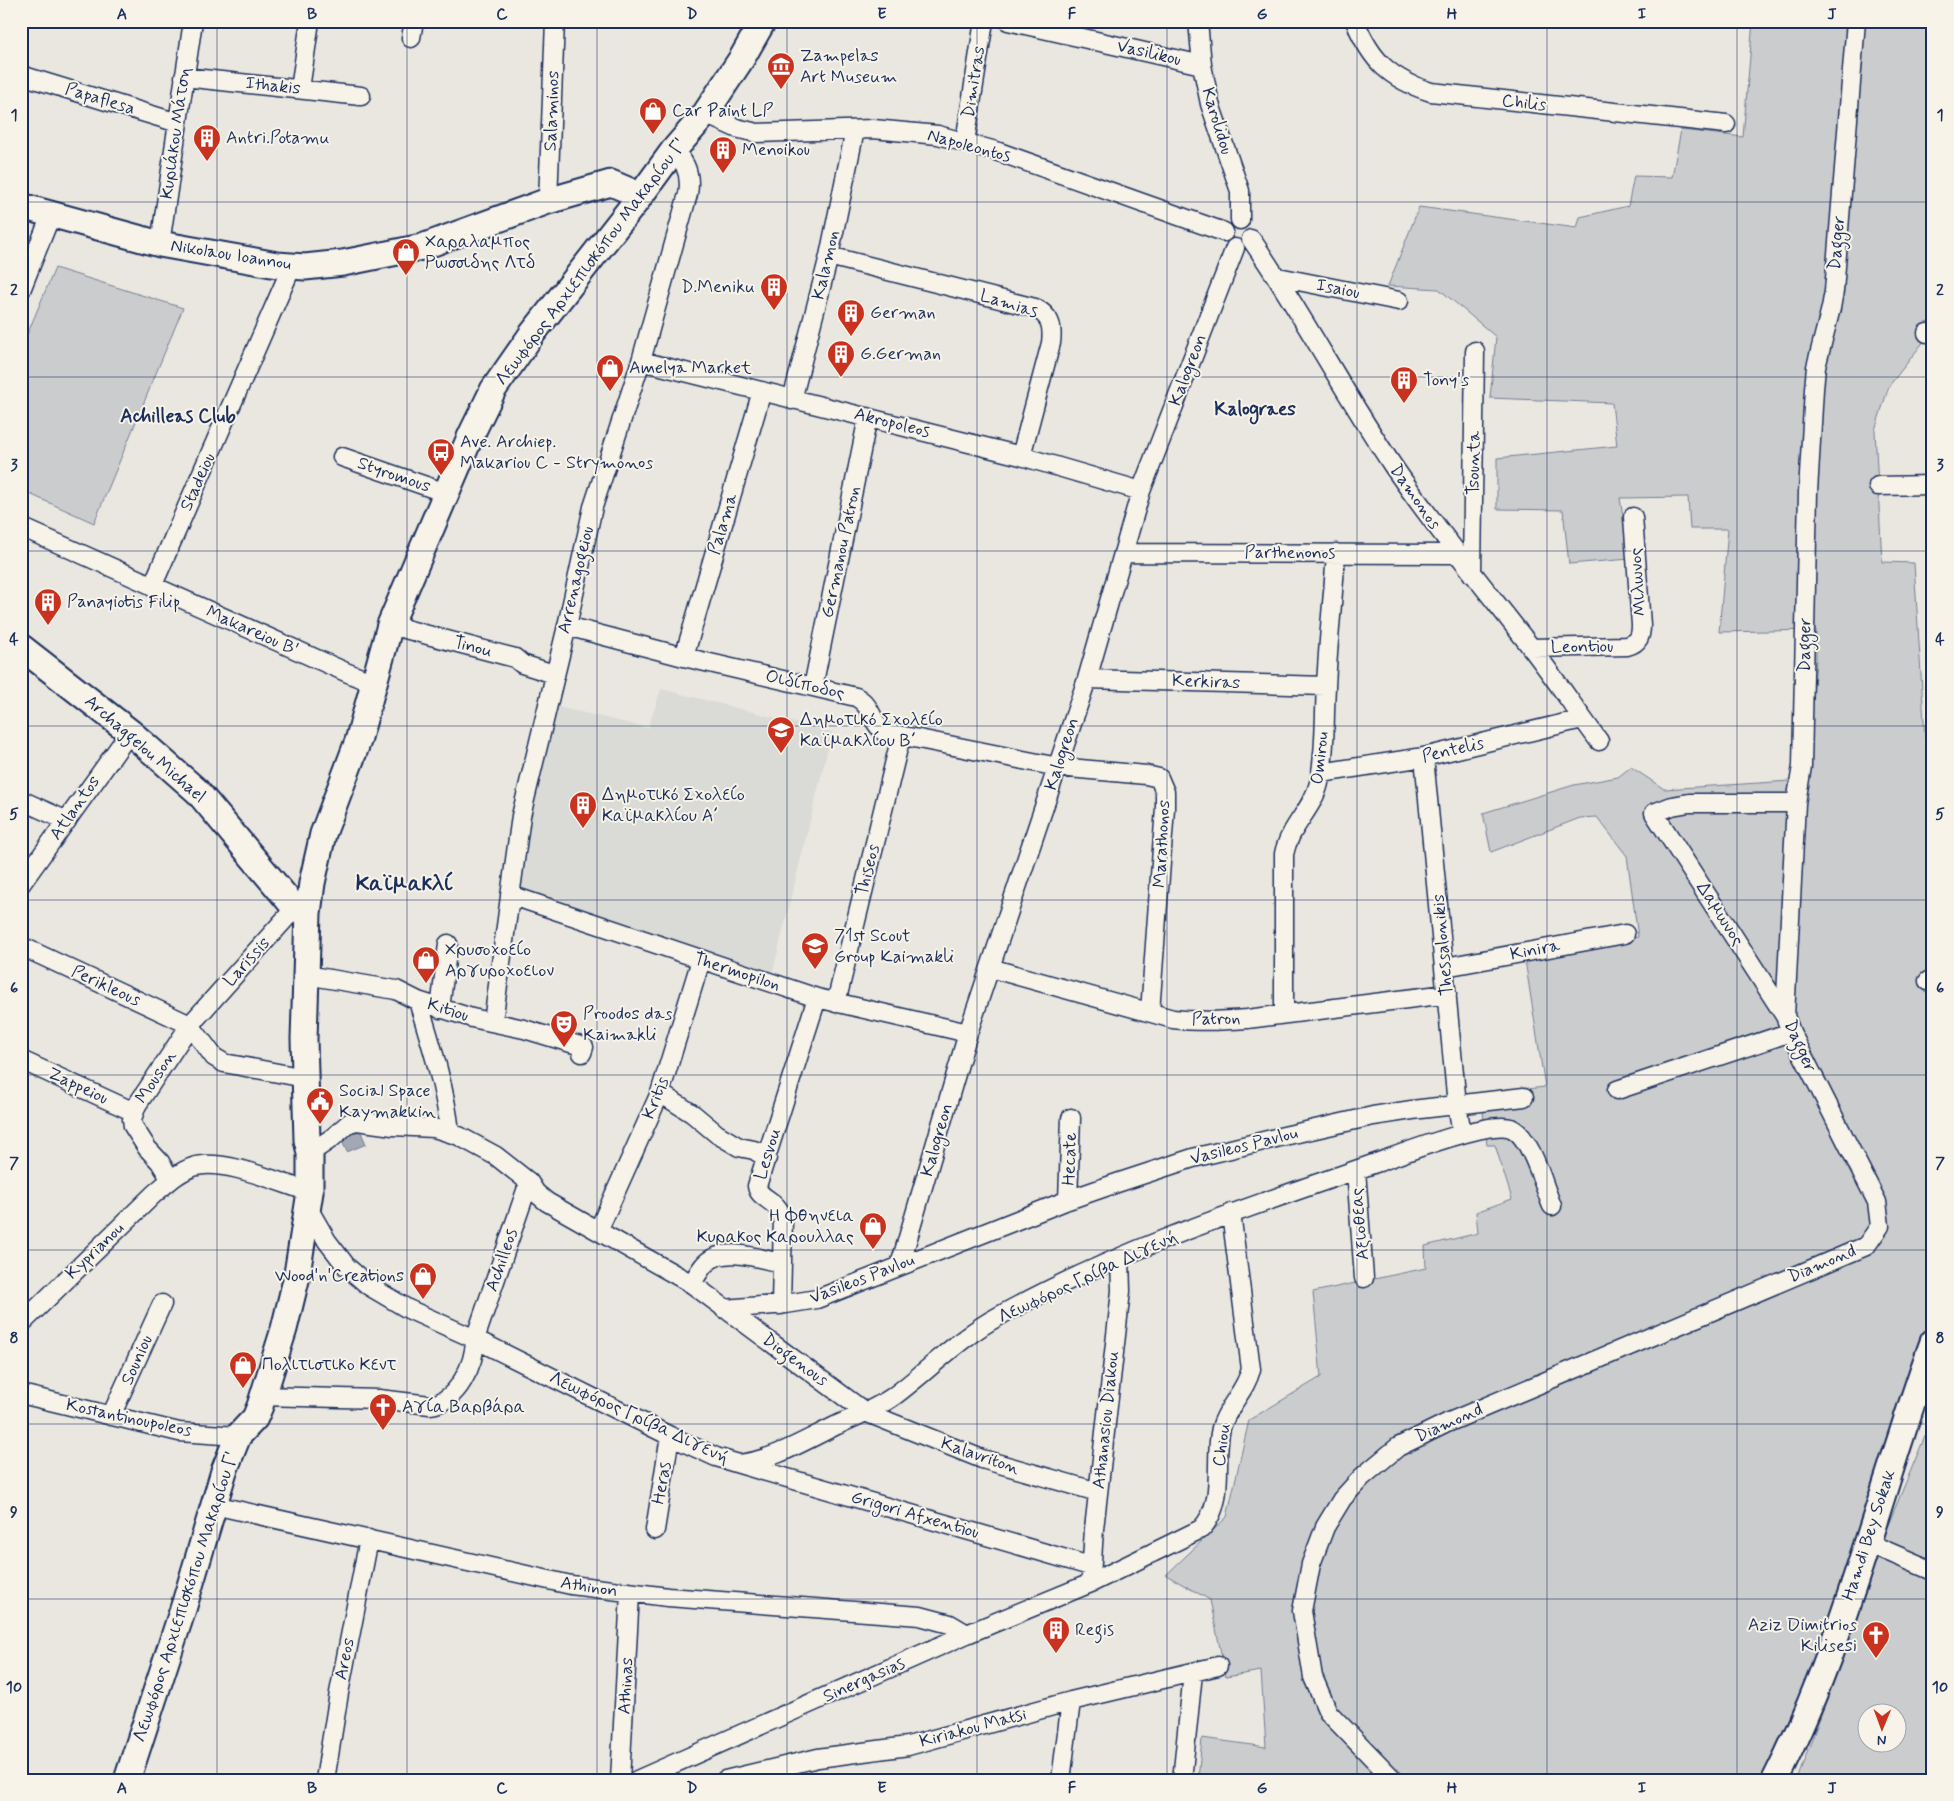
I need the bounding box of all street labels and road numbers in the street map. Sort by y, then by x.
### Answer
street label: Vasilikou [1114,34,1184,72]
street label: Dimitras [956,44,992,120]
street label: Κυριάκου Μάτση [155,65,197,201]
street label: Salaminos [539,70,565,152]
street label: Ithakis [244,71,302,101]
street label: Papaflesa [62,77,138,121]
street label: Karolidou [1195,84,1239,158]
street label: Chilis [1501,89,1548,117]
street label: Napoleontos [925,123,1013,169]
street label: Λεωφόρος Αρχιεπισκόπου Μακαρίου Γ' [490,133,692,391]
street label: Dagger [1823,214,1853,272]
street label: Kalamon [806,228,846,302]
street label: Nikolaou Ioannou [169,234,293,276]
street label: Isaiou [1314,273,1362,305]
street label: Lamias [977,284,1041,324]
street label: Kalogreon [1163,331,1214,410]
street label: Akropoleos [852,402,932,444]
street label: Tsounta [1461,430,1487,495]
street label: Stadeiou [175,449,221,515]
street label: Styromous [354,451,434,499]
street label: Damonos [1384,460,1446,534]
street label: Germanou Patron [815,484,867,620]
street label: Palama [702,490,744,558]
street label: Arrenagogeiou [552,524,602,637]
street label: Parthenonos [1245,541,1335,565]
street label: Μιλωνος [1624,547,1652,617]
street label: Makareiou B' [202,600,302,662]
street label: Dagger [1793,617,1819,673]
street label: Tinou [451,630,495,664]
street label: Leontiou [1550,634,1614,660]
street label: Οιδίποδος [763,664,847,706]
street label: Kerkiras [1171,669,1241,695]
street label: Archaggelou Michael [78,690,211,810]
street label: Kalogreon [1039,715,1086,794]
street label: Omirou [1305,730,1335,786]
street label: Pentelis [1420,731,1486,769]
street label: Atlantos [44,771,106,845]
street label: Marathonos [1148,799,1176,889]
street label: Thiseos [850,842,886,898]
street label: Δαμωνος [1690,877,1750,951]
street label: Thessalonikis [1427,893,1459,997]
street label: Larissis [218,932,276,992]
street label: Kinira [1508,933,1562,967]
street label: Thermopilon [691,947,783,997]
street label: Perikleous [68,960,145,1012]
street label: Kitiou [424,992,472,1028]
street label: Patron [1191,1007,1241,1031]
street label: Dagger [1776,1016,1822,1077]
street label: Mouson [130,1046,182,1108]
street label: Zappeiou [44,1062,112,1110]
street label: Kritis [637,1073,675,1123]
street label: Kalogreon [915,1101,960,1180]
street label: Vasileos Pavlou [1188,1121,1300,1171]
street label: Lesvou [749,1125,787,1183]
street label: Hecate [1057,1132,1083,1186]
street label: Αξιοθεας [1345,1187,1375,1261]
street label: Kyprianou [60,1217,130,1285]
street label: Achilleos [480,1225,524,1295]
street label: Λεωφόρος Γρίβα Διγενή [994,1225,1182,1329]
street label: Diamond [1784,1239,1860,1289]
street label: Vasileos Pavlou [806,1248,918,1310]
street label: Diogenous [756,1328,833,1394]
street label: Souniou [115,1331,159,1389]
street label: Athanasiou Diakou [1087,1350,1125,1490]
street label: Λεωφόρος Γρίβα Διγενή [545,1366,733,1470]
street label: Kostantinoupoleos [64,1393,194,1443]
street label: Diamond [1411,1397,1487,1449]
street label: Chiou [1207,1422,1237,1468]
street label: Kalavriton [937,1431,1023,1481]
street label: Λεωφόρος Αρχιεπισκόπου Μακαρίου Γ' [128,1449,244,1745]
street label: Heras [646,1460,678,1506]
street label: Hamdi Bey Sokak [1837,1466,1901,1604]
street label: Grigori Afxentiou [848,1485,982,1546]
street label: Athinon [559,1571,619,1603]
street label: Areos [329,1636,361,1682]
street label: Sinergasias [819,1651,909,1709]
street label: Athinas [613,1657,639,1715]
street label: Kiriakou Matsi [917,1702,1029,1754]

